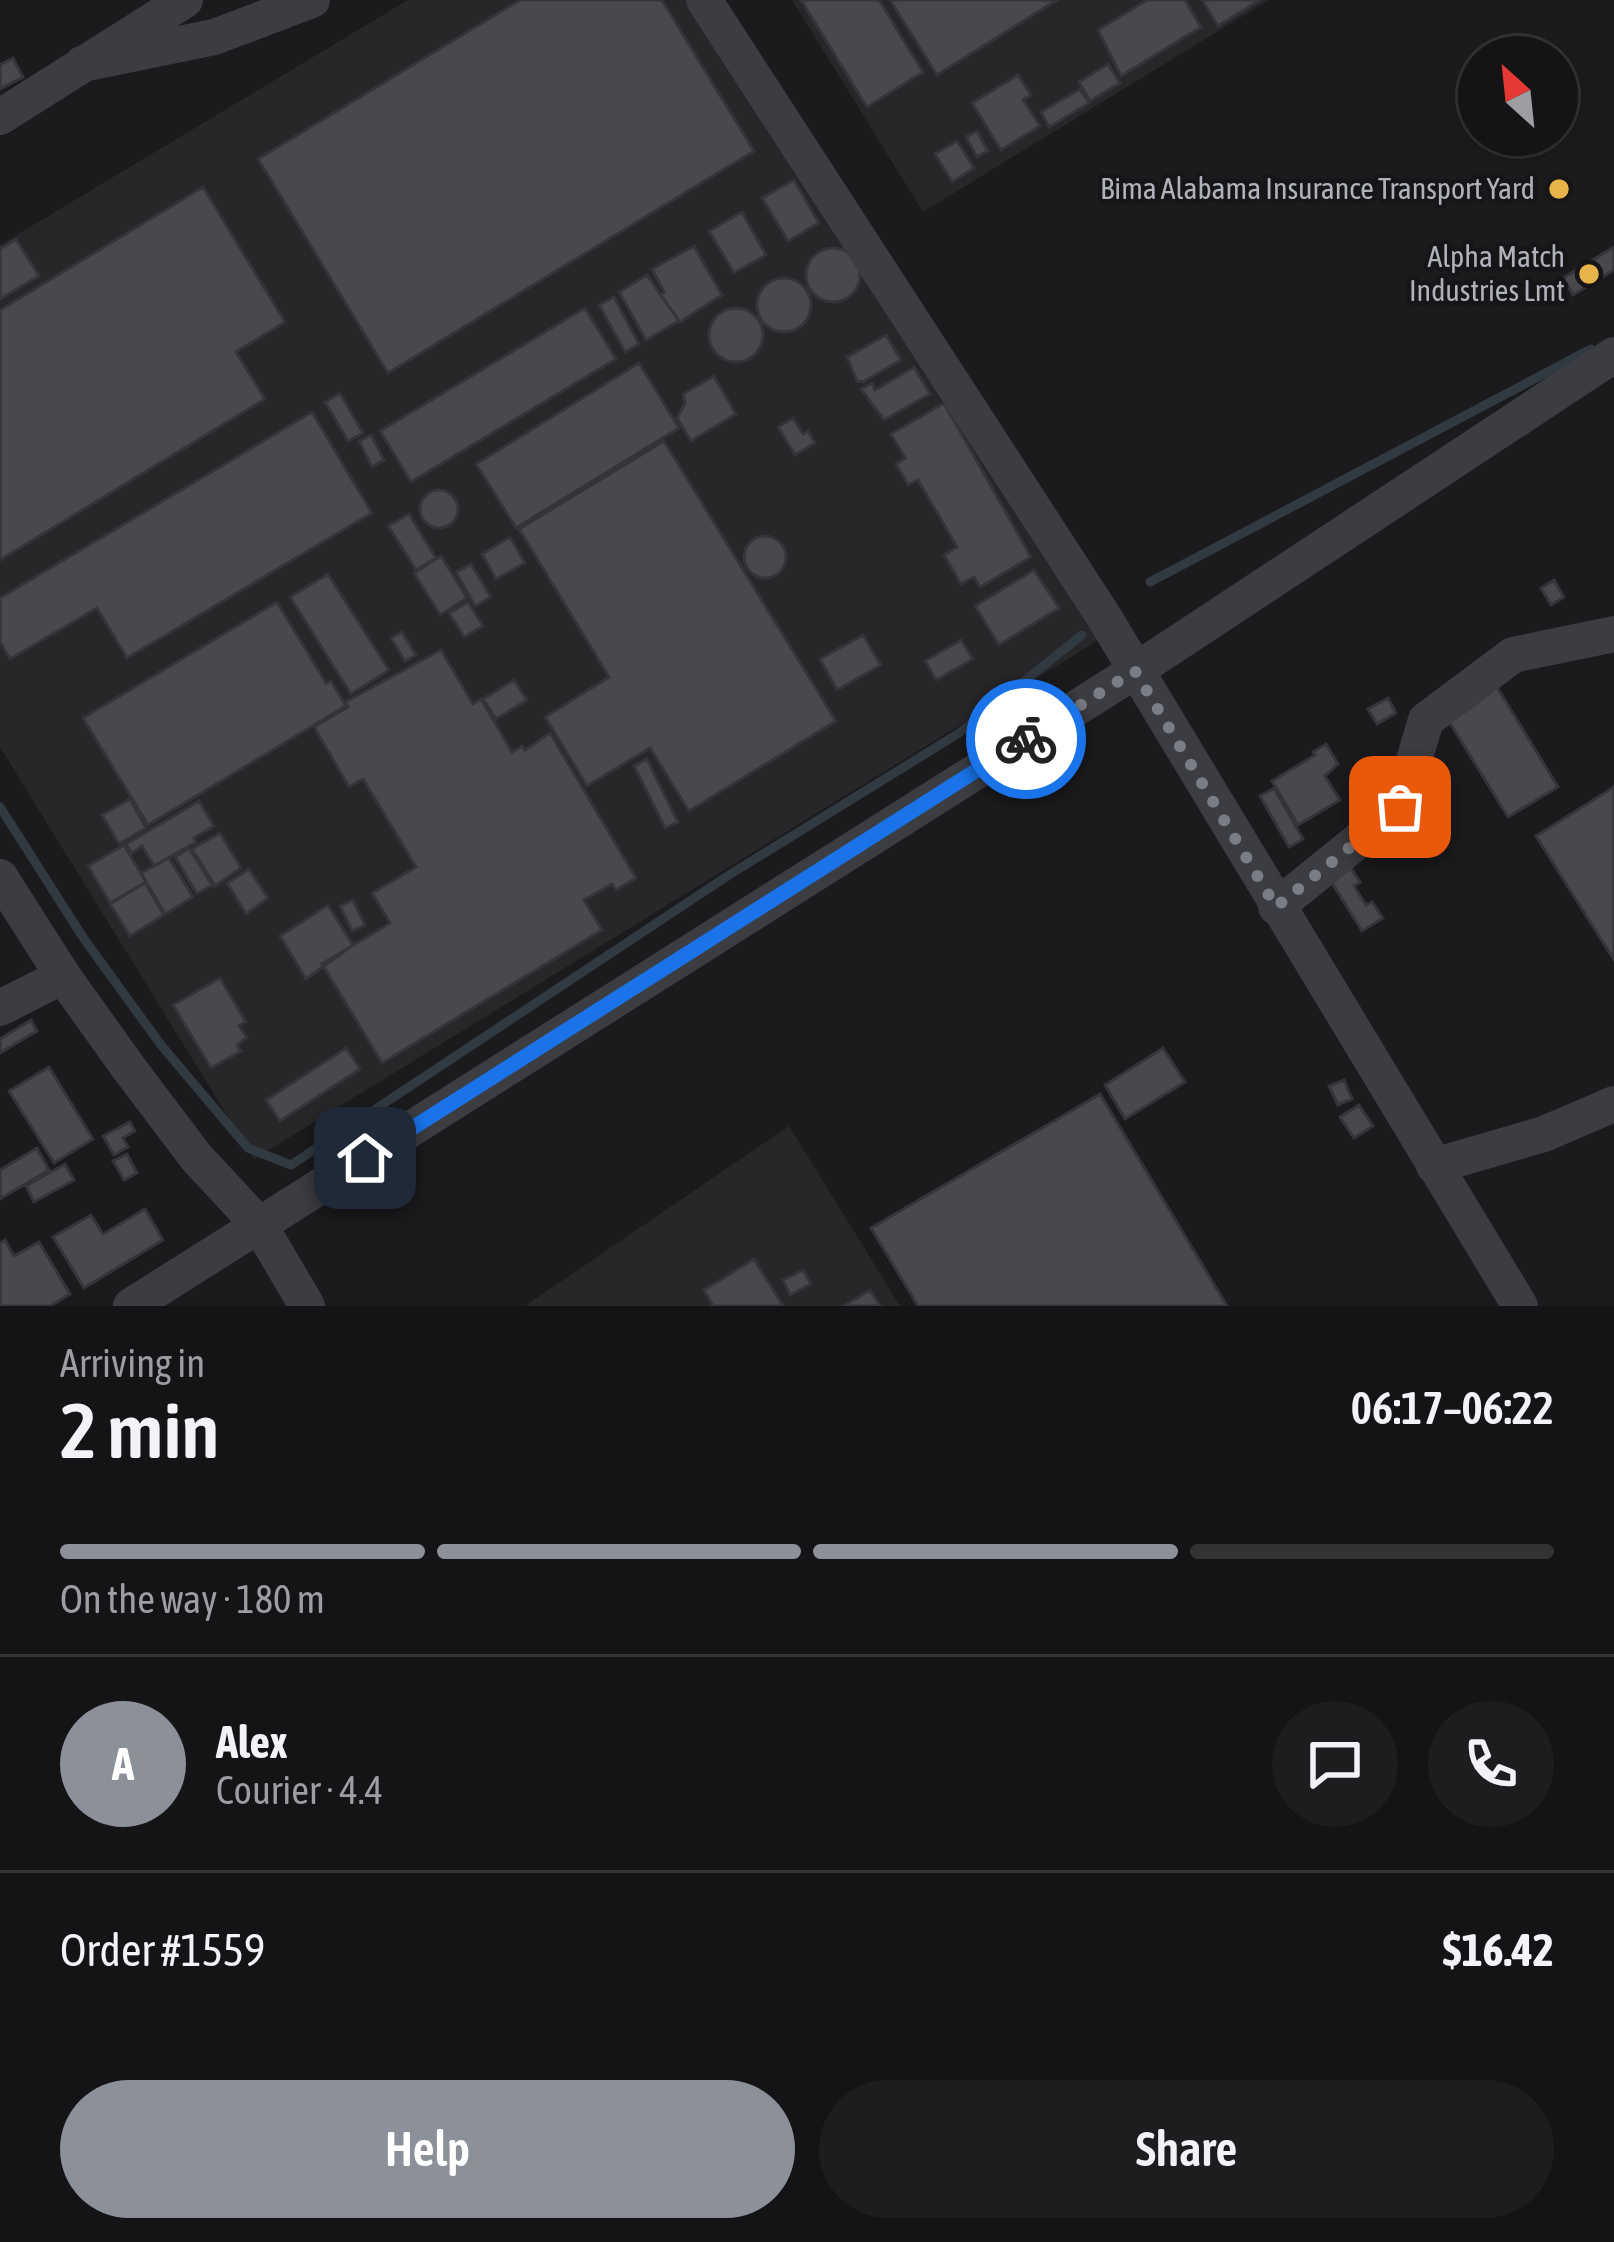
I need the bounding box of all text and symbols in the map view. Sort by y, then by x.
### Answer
north arrow [1458,36,1578,156]
map controls [1458,36,1578,156]
place label: Bima Alabama Insurance Transport Yard [1100,171,1535,205]
marker: Bima Alabama Insurance Transport Yard [1546,176,1572,202]
place label: Alpha Match Industries Lmt [1409,239,1565,307]
marker: Alpha Match Industries Lmt [1576,261,1602,287]
courier [966,679,1086,799]
icon: bike [993,706,1059,772]
pin [1349,756,1451,858]
icon: bag [1367,774,1433,840]
pin [314,1107,416,1209]
icon: home [332,1125,398,1191]
text: Arriving in [60,1341,205,1385]
text: 06:17–06:22 [1351,1382,1554,1434]
text: 2 min [60,1385,219,1475]
text: On the way · 180 m [60,1577,325,1621]
button: chat [1272,1701,1398,1827]
button: phone [1428,1701,1554,1827]
text: Alex [216,1716,288,1768]
text: A [112,1738,134,1790]
text: Courier · 4.4 [216,1768,383,1812]
text: Order #1559 [60,1924,265,1976]
text: $16.42 [1442,1924,1554,1976]
button: Help [60,2080,795,2218]
button: Share [819,2080,1554,2218]

